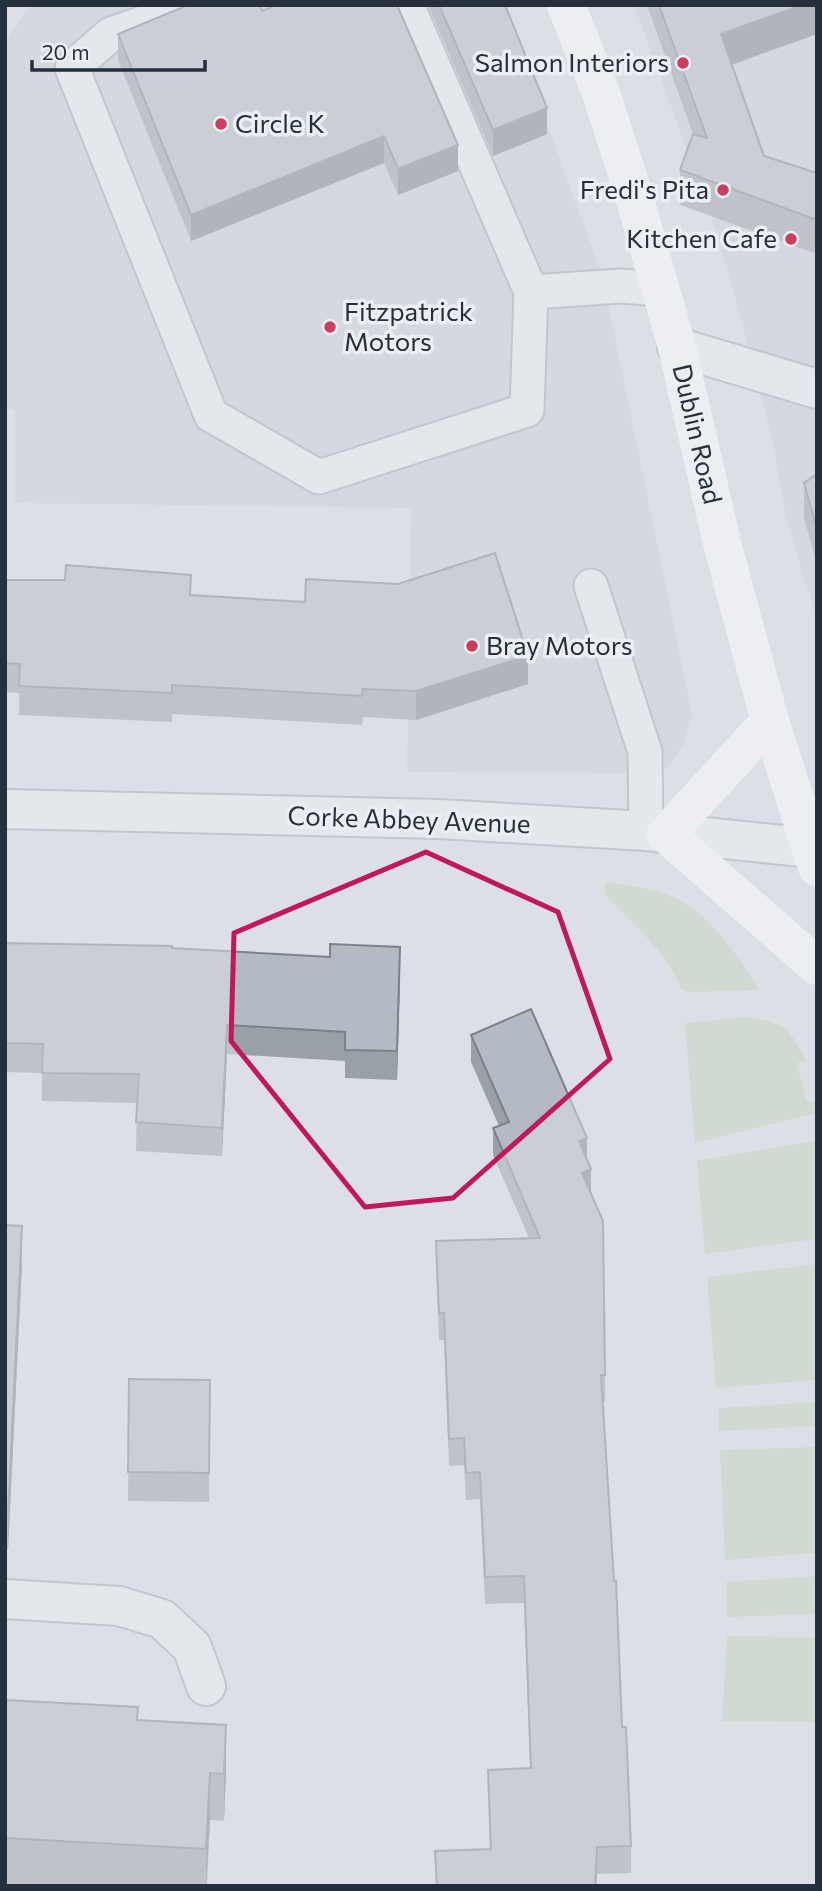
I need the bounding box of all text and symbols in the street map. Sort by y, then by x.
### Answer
scale bar [32,28,205,72]
text: 20 m [42,39,90,64]
place label: Salmon Interiors [475,46,669,77]
marker: Salmon Interiors [675,55,691,71]
place label: Circle K [235,107,325,138]
marker: Circle K [213,116,229,132]
place label: Fredi's Pita [580,173,709,204]
marker: Fredi's Pita [715,182,731,198]
place label: Kitchen Cafe [626,222,777,253]
marker: Kitchen Cafe [783,231,799,247]
place label: Fitzpatrick Motors [344,295,473,356]
marker: Fitzpatrick Motors [322,319,338,335]
street label: Dublin Road [667,361,730,507]
place label: Bray Motors [486,629,633,660]
marker: Bray Motors [464,638,480,654]
street label: Corke Abbey Avenue [287,799,531,838]

